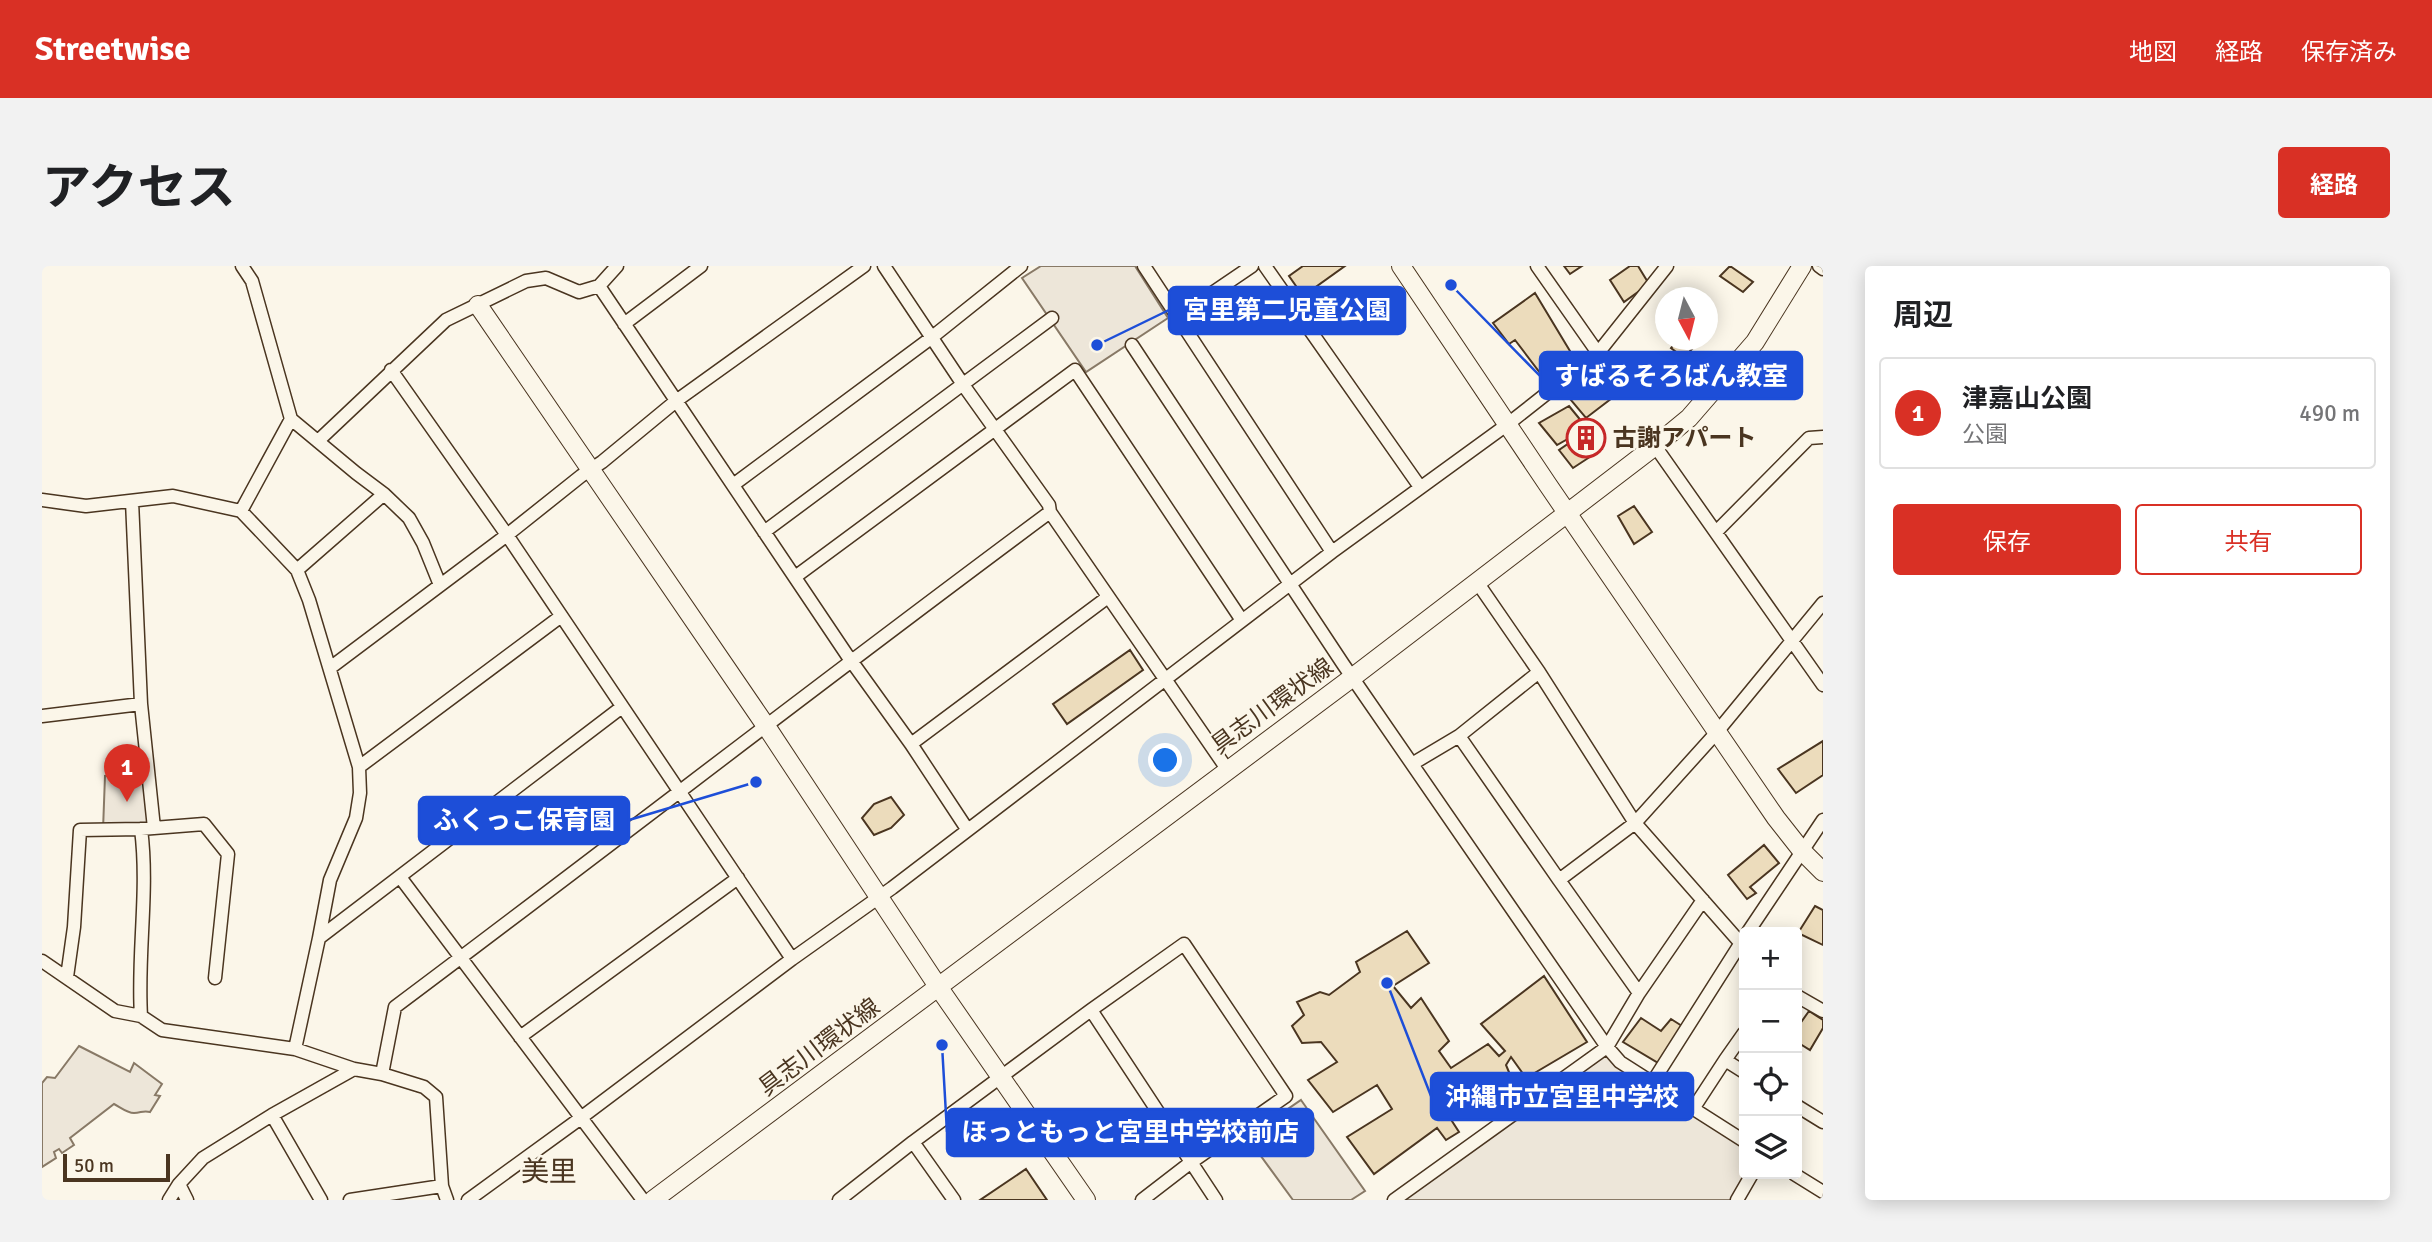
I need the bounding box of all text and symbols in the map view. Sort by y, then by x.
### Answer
text: Streetwise [35,29,191,70]
text: 地図 [2129,37,2177,67]
text: 経路 [2215,37,2263,67]
text: 保存済み [2301,37,2397,67]
button: 経路 [2278,147,2390,218]
text: アクセス [42,158,236,218]
callout: 宮里第二児童公園 [1169,287,1405,334]
north arrow [1655,287,1718,350]
text: 宮里第二児童公園 [1183,295,1391,327]
text: 周辺 [1893,297,1953,334]
callout: すばるそろばん教室 [1540,352,1802,399]
text: すばるそろばん教室 [1554,361,1788,393]
text: 津嘉山公園 [1962,383,2092,415]
text: 1 [1912,399,1924,428]
text: 490 m [2299,399,2360,428]
building icon: 古謝アパート [1565,417,1607,459]
text: 公園 [1962,420,2008,449]
place label: 古謝アパート [1613,423,1757,453]
button: 保存 [1893,504,2121,575]
button: 共有 [2135,504,2362,575]
street label: 具志川環状線 [1205,652,1339,760]
your location [1148,743,1182,777]
pin: 1 [104,744,150,802]
callout: ふくっこ保育園 [419,797,629,844]
text: ふくっこ保育園 [433,805,615,837]
map controls [1739,927,1802,1179]
button: + [1739,927,1802,990]
button: − [1739,990,1802,1053]
street label: 具志川環状線 [752,992,886,1102]
button: locate [1739,1053,1802,1116]
callout: 沖縄市立宮里中学校 [1431,1073,1693,1120]
text: 沖縄市立宮里中学校 [1445,1082,1679,1114]
callout: ほっともっと宮里中学校前店 [947,1109,1313,1156]
button: layers [1739,1116,1802,1179]
text: ほっともっと宮里中学校前店 [961,1117,1299,1149]
scale bar [63,1151,170,1183]
text: 50 m [74,1154,114,1178]
district label: 美里 [521,1155,577,1189]

